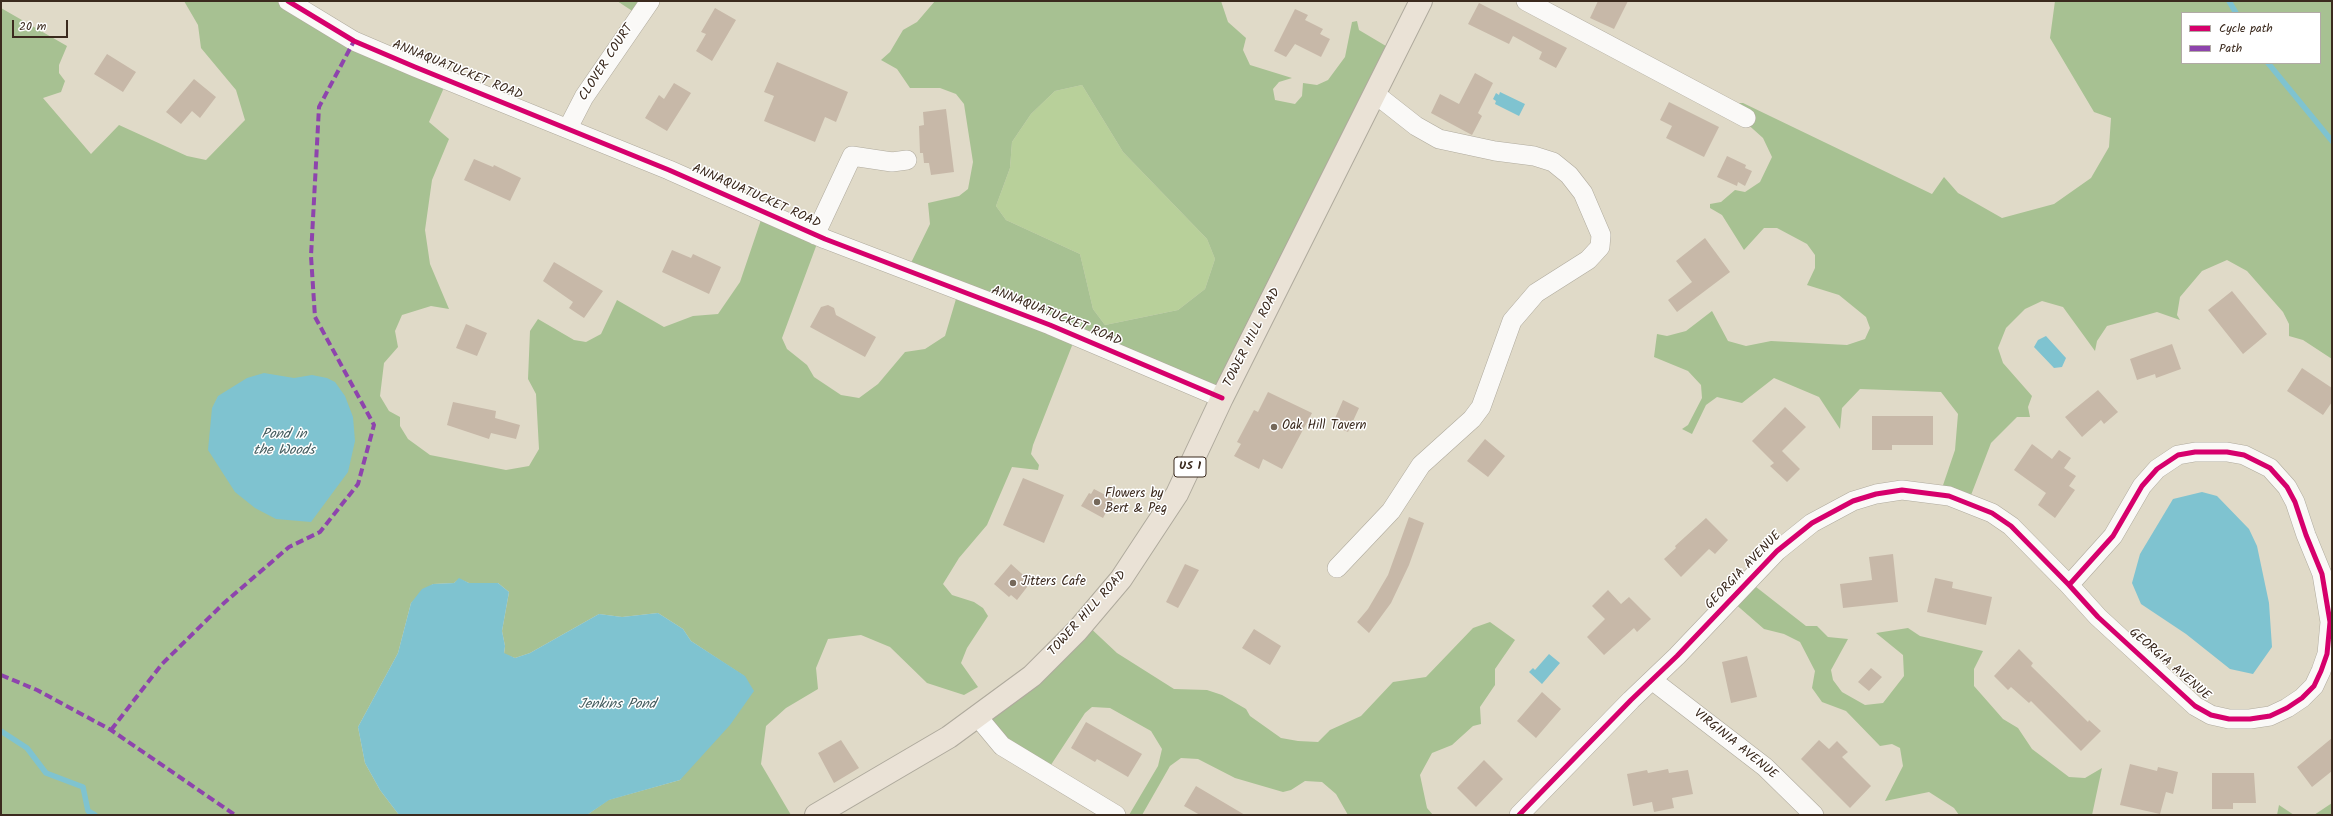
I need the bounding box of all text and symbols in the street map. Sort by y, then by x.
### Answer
scale bar [14,12,70,38]
legend [2181,12,2321,64]
text: 20 m [19,17,46,36]
text: Cycle path [2219,19,2273,38]
street label: CLOVER COURT [576,22,638,104]
street label: ANNAQUATUCKET ROAD [390,38,524,104]
text: Path [2219,39,2242,58]
street label: ANNAQUATUCKET ROAD [689,162,823,232]
street label: ANNAQUATUCKET ROAD [989,284,1123,350]
street label: TOWER HILL ROAD [1221,286,1285,390]
place label: Oak Hill Tavern [1282,419,1366,435]
marker: Oak Hill Tavern [1269,422,1279,432]
water label: Pond in the Woods [253,428,315,460]
road number: US 1 [1174,457,1206,477]
place label: Flowers by Bert & Peg [1105,487,1167,518]
marker: Flowers by Bert & Peg [1092,497,1102,507]
street label: GEORGIA AVENUE [1703,529,1785,613]
street label: TOWER HILL ROAD [1046,568,1130,660]
place label: Jitters Cafe [1021,575,1086,591]
marker: Jitters Cafe [1008,578,1018,588]
street label: GEORGIA AVENUE [2125,625,2213,705]
water label: Jenkins Pond [578,698,656,714]
street label: VIRGINIA AVENUE [1690,707,1780,783]

